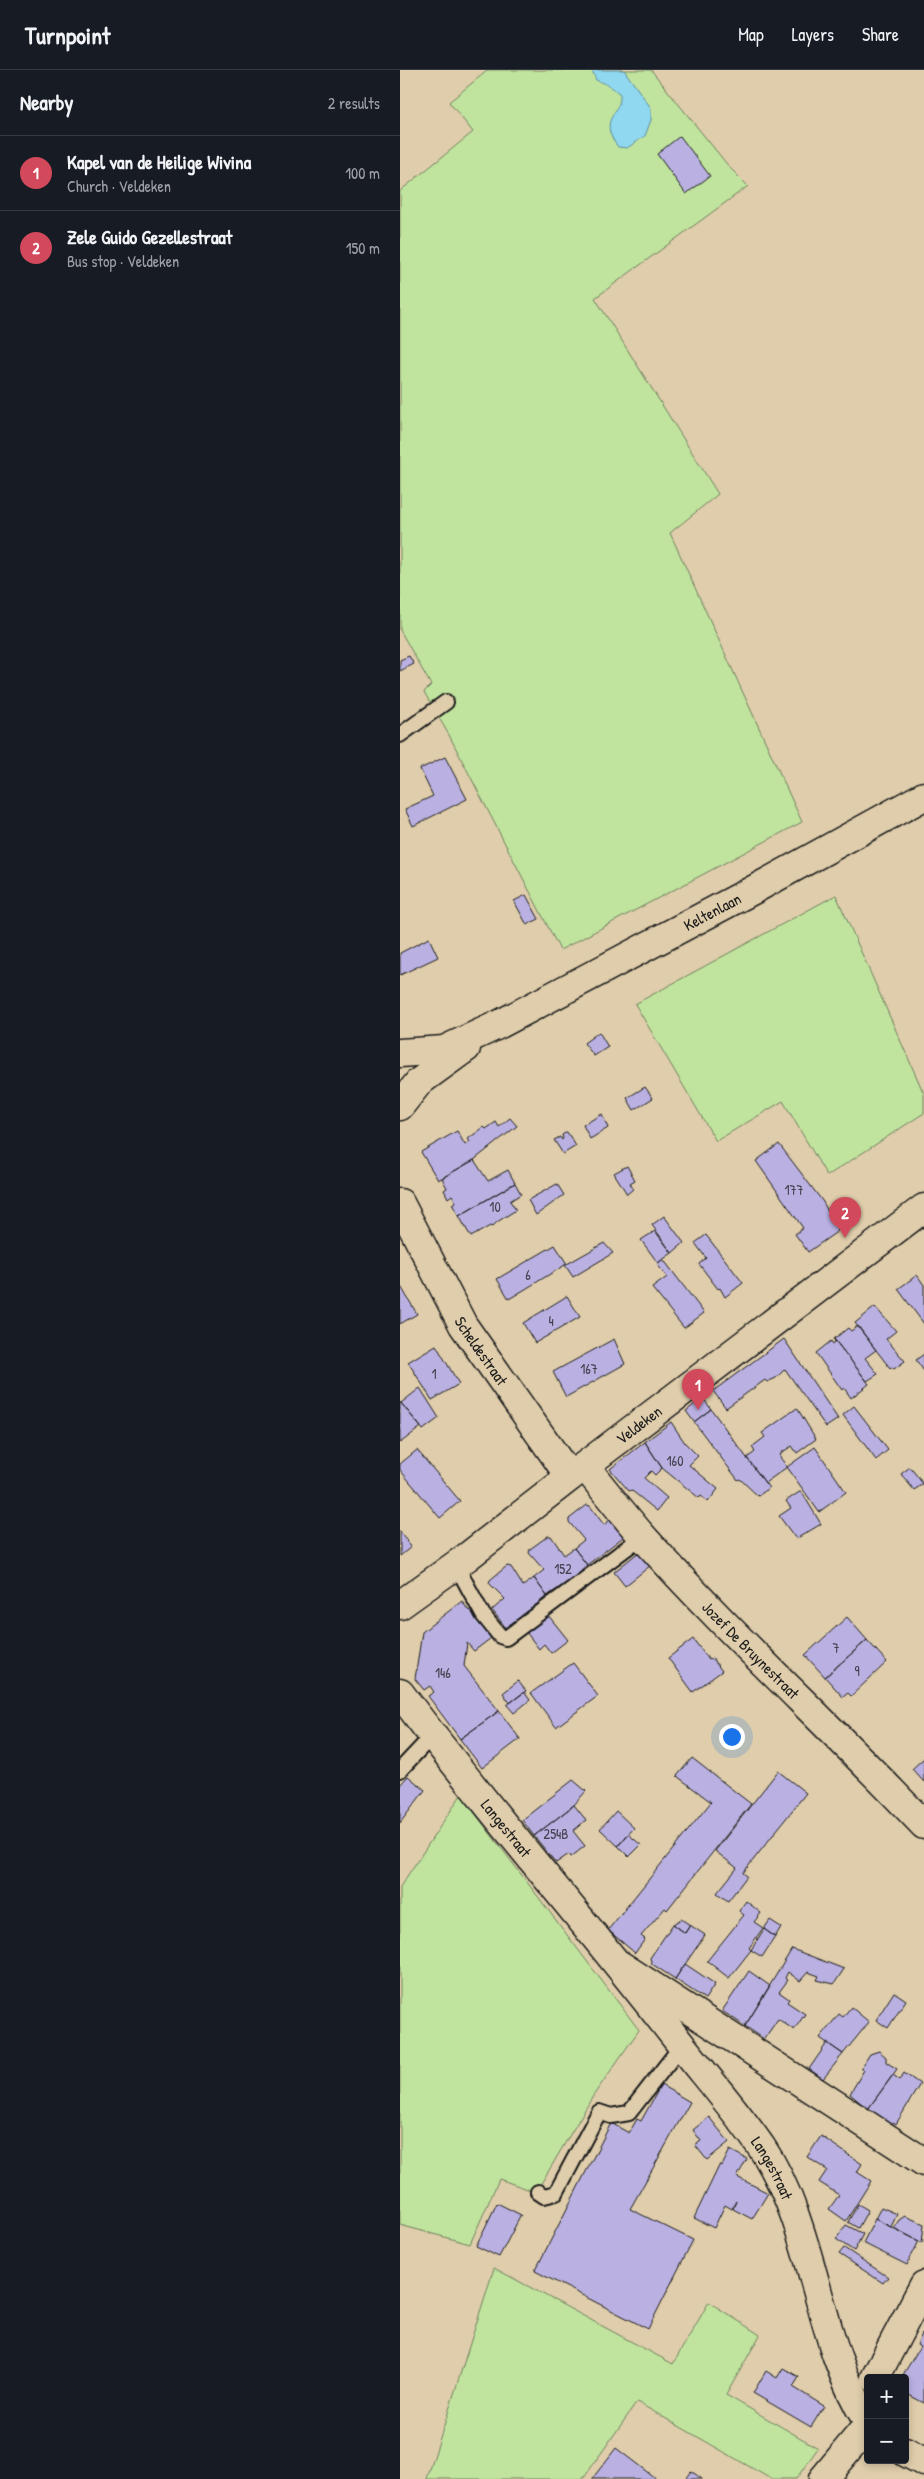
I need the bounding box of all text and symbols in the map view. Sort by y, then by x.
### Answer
text: Turnpoint [25,19,110,51]
text: Map [738,22,764,47]
text: Layers [792,22,834,47]
text: Share [862,22,899,47]
text: Nearby [20,88,73,117]
text: 2 results [328,92,380,114]
text: Kapel van de Heilige Wivina [67,149,251,175]
text: 1 [33,162,39,184]
text: 100 m [345,162,380,184]
text: Church · Veldeken [67,175,171,197]
text: Zele Guido Gezellestraat [67,224,232,250]
text: 2 [32,237,40,259]
text: 150 m [346,237,380,259]
text: Bus stop · Veldeken [67,250,179,272]
street label: Keltenlaan [680,887,745,936]
house number: 177 [785,1180,804,1199]
house number: 10 [489,1197,501,1216]
pin: 2 [829,1197,861,1238]
house number: 6 [525,1265,531,1284]
house number: 4 [548,1311,554,1330]
street label: Scheldestraat [450,1313,513,1390]
house number: 167 [580,1359,598,1378]
house number: 1 [431,1364,437,1383]
pin: 1 [682,1369,714,1410]
street label: Veldeken [611,1400,666,1449]
house number: 160 [667,1451,683,1470]
house number: 152 [554,1559,572,1578]
street label: Jozef De Bruynestraat [697,1596,805,1704]
house number: 7 [833,1638,840,1657]
house number: 9 [854,1661,860,1680]
house number: 146 [435,1663,451,1682]
your location [719,1724,745,1750]
street label: Langestraat [476,1794,537,1862]
house number: 254B [544,1824,568,1843]
street label: Langestraat [746,2132,799,2203]
map controls [864,2374,909,2464]
button: + [864,2374,909,2419]
button: − [864,2419,909,2464]

